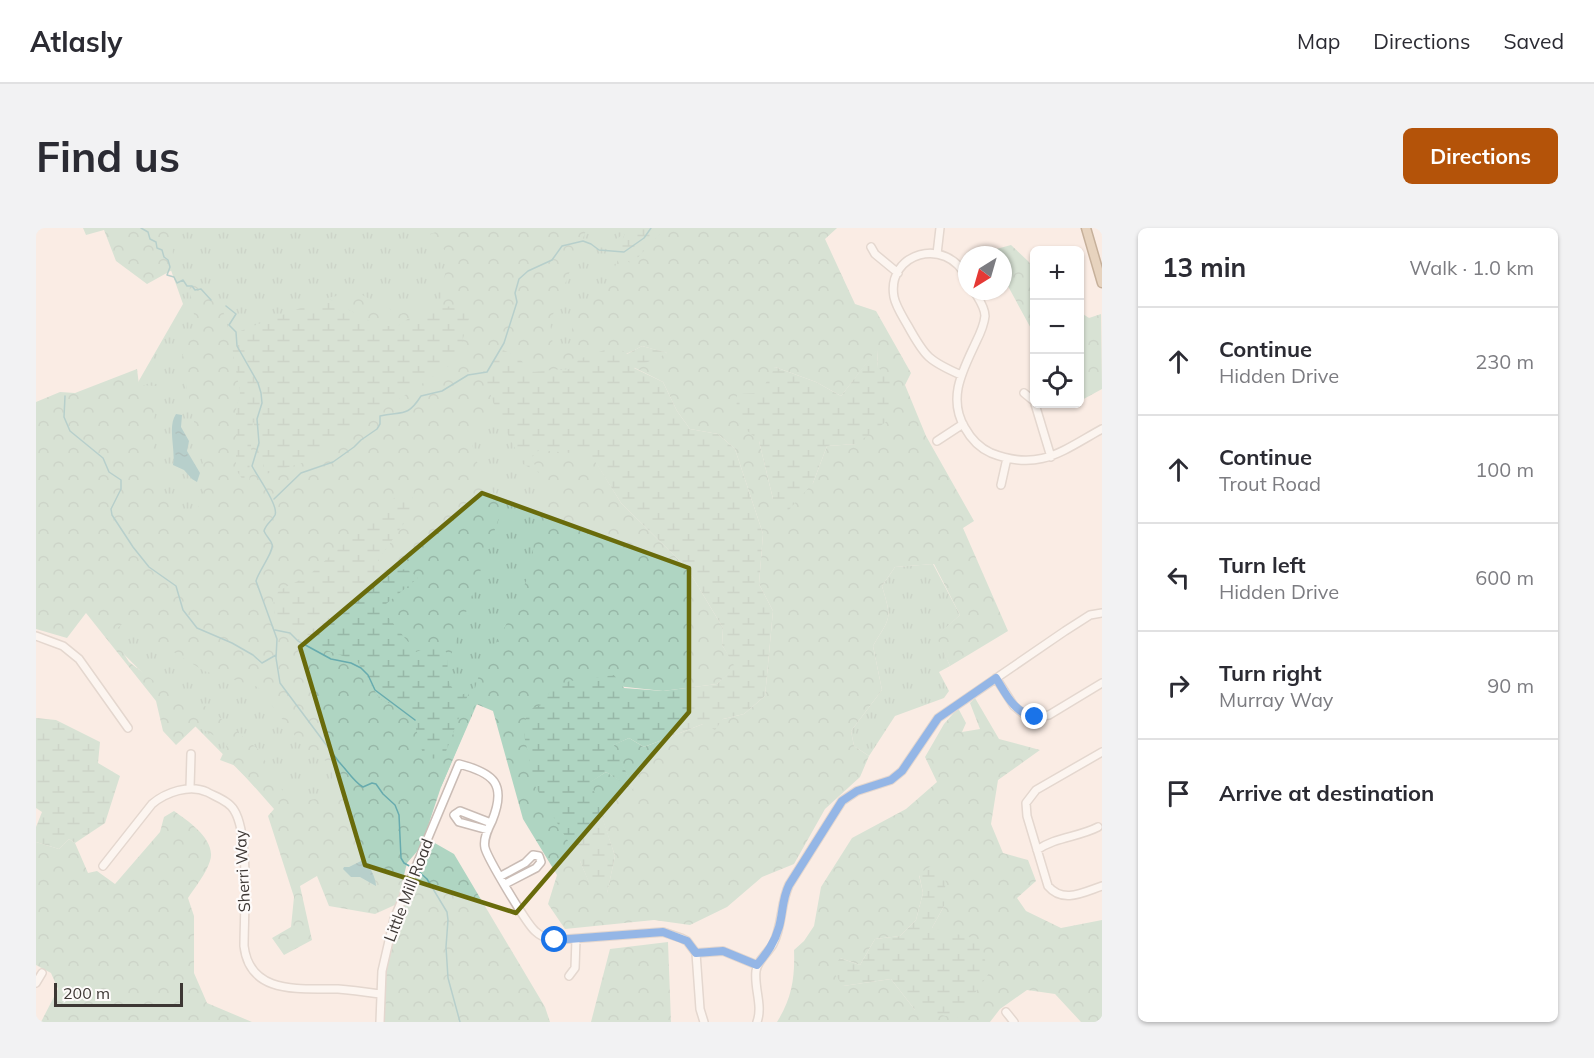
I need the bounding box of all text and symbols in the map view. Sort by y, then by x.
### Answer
text: Atlasly [30,24,122,59]
text: Map [1297,28,1340,54]
text: Directions [1373,28,1470,54]
text: Saved [1503,28,1564,54]
button: Directions [1403,128,1558,184]
text: Find us [36,130,180,183]
north arrow [958,246,1012,300]
map controls [1030,246,1084,408]
button: + [1030,246,1084,300]
text: 13 min [1162,251,1246,284]
text: Walk · 1.0 km [1409,255,1534,280]
button: − [1030,300,1084,354]
text: Continue [1219,335,1312,363]
icon: ahead [1162,345,1195,378]
text: 230 m [1475,349,1534,374]
button: locate [1030,354,1084,408]
text: Hidden Drive [1219,363,1339,388]
text: Continue [1219,443,1312,471]
icon: ahead [1162,453,1195,486]
text: 100 m [1475,457,1534,482]
text: Trout Road [1219,471,1321,496]
text: Turn left [1219,551,1306,579]
icon: left [1162,561,1195,594]
text: 600 m [1475,565,1534,590]
text: Hidden Drive [1219,579,1339,604]
text: Turn right [1219,659,1322,687]
icon: right [1162,669,1195,702]
text: 90 m [1487,673,1534,698]
text: Murray Way [1219,687,1333,712]
route end [1021,703,1047,729]
icon: arrive [1162,777,1195,810]
text: Arrive at destination [1219,779,1434,807]
street label: Sherri Way [230,829,254,913]
street label: Little Mill Road [379,836,437,944]
route start [541,926,567,952]
scale bar [54,980,183,1008]
text: 200 m [63,983,110,1003]

